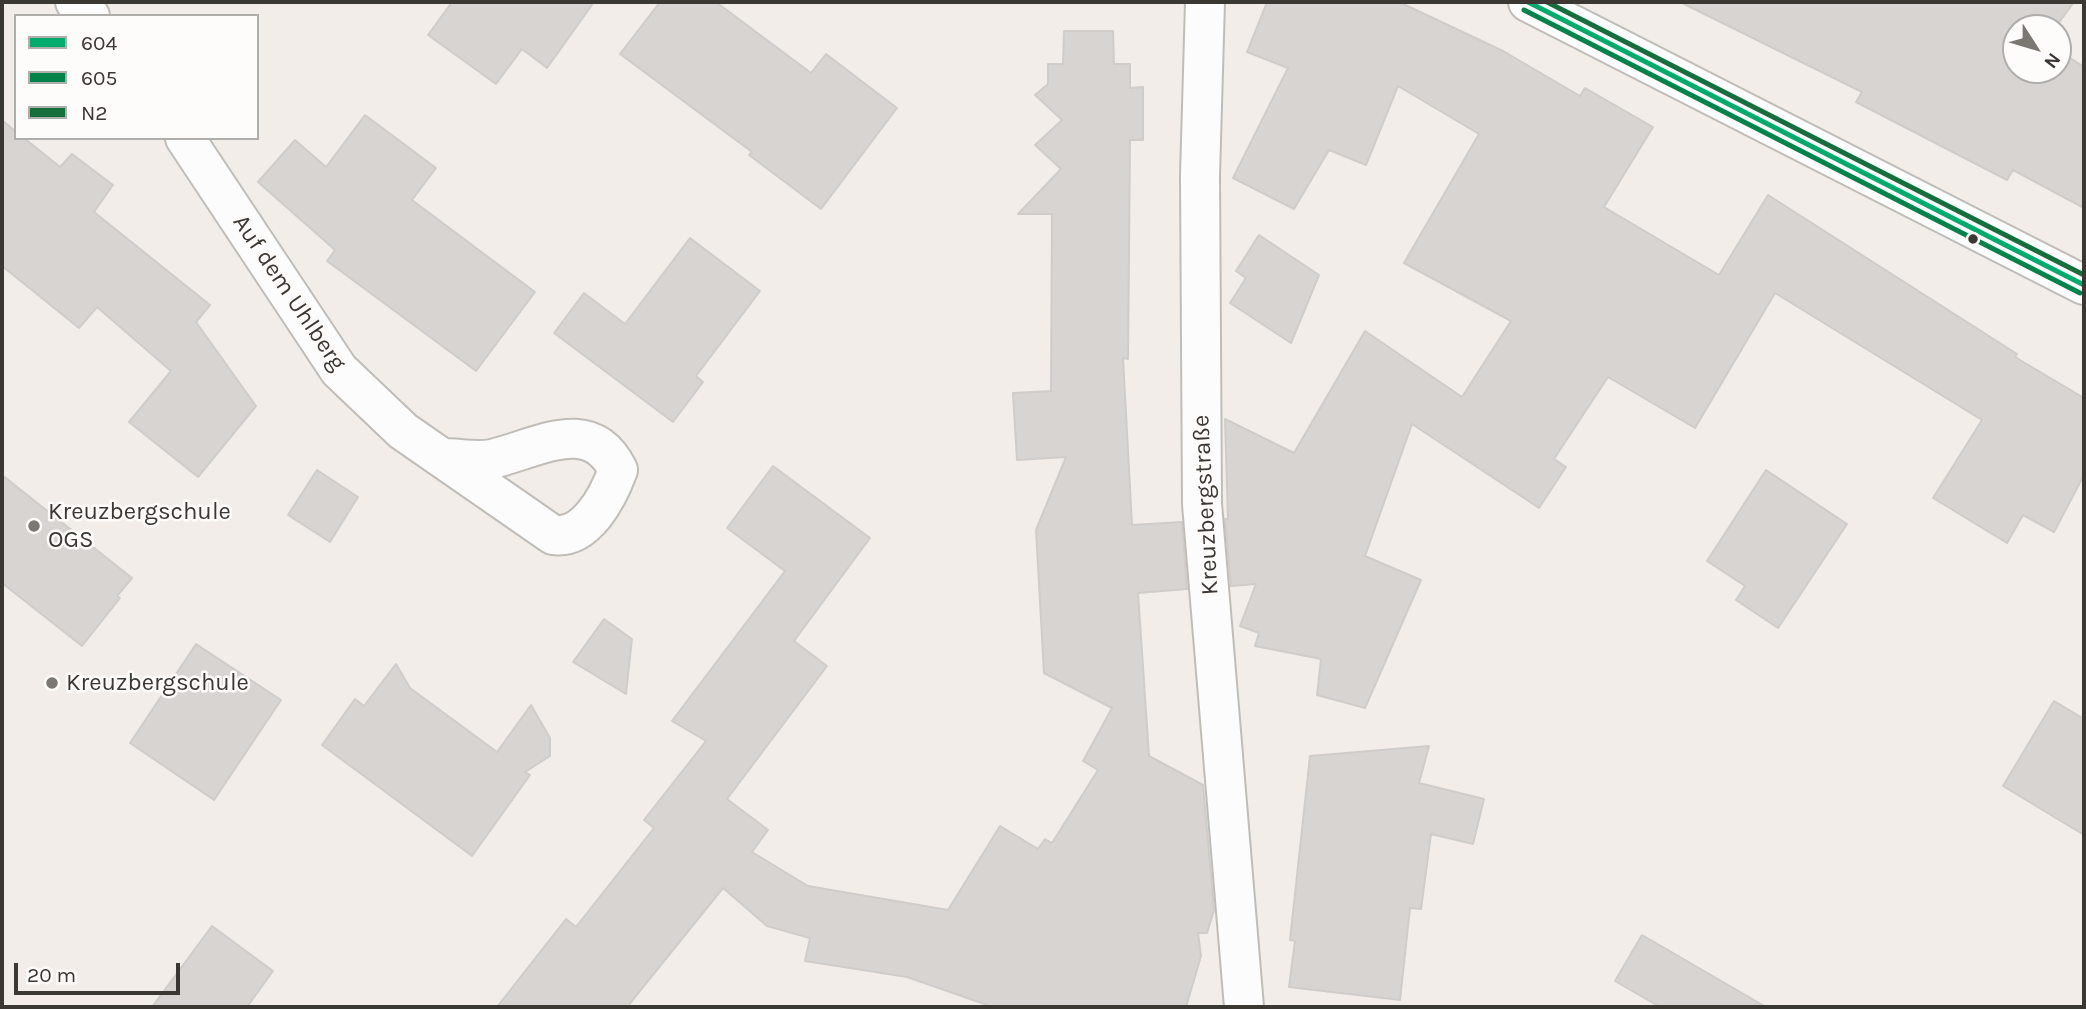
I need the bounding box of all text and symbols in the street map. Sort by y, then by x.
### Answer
legend [14,14,259,140]
north arrow [2002,14,2072,84]
text: 604 [81,31,117,55]
text: N [2039,48,2065,72]
text: 605 [81,66,117,90]
text: N2 [81,101,108,125]
street label: Auf dem Uhlberg [226,209,352,377]
unlabelled marker [1966,232,1980,246]
street label: Kreuzbergstraße [1187,414,1225,596]
place label: Kreuzbergschule OGS [48,498,231,554]
marker: Kreuzbergschule OGS [26,518,42,534]
place label: Kreuzbergschule [66,669,249,697]
marker: Kreuzbergschule [44,675,60,691]
scale bar [18,950,184,994]
text: 20 m [27,963,76,987]

